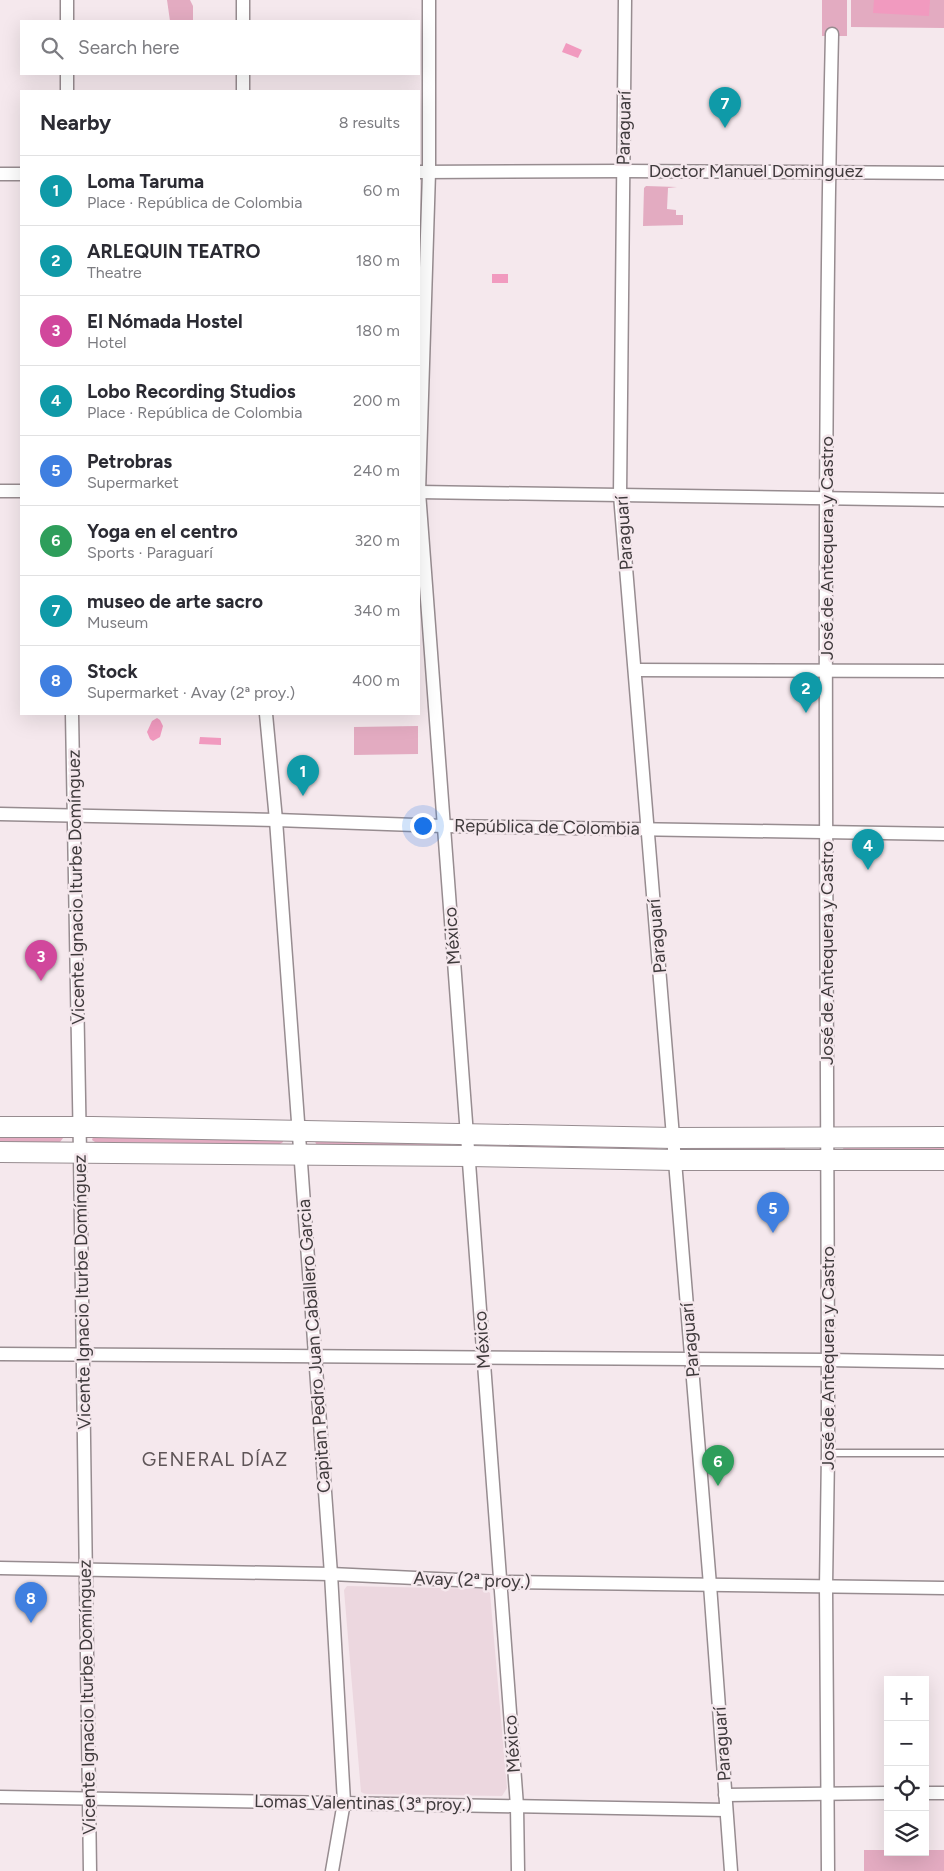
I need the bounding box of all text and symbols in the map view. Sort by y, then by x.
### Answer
search box [20,20,420,75]
icon: search [38,34,66,62]
text: Search here [78,36,180,59]
pin: 7 [709,87,741,128]
street label: Paraguarí [612,90,636,166]
text: Nearby [40,110,111,135]
text: 8 results [339,113,400,132]
street label: Doctor Manuel Dominguez [649,160,863,182]
text: Loma Taruma [87,170,204,193]
text: 1 [53,181,59,200]
text: 60 m [363,181,400,200]
text: Place · República de Colombia [87,193,302,212]
text: ARLEQUIN TEATRO [87,240,261,263]
text: 2 [51,251,61,270]
text: 180 m [356,251,400,270]
text: Theatre [87,263,142,282]
text: El Nómada Hostel [87,310,243,333]
text: 3 [52,321,60,340]
text: 180 m [356,321,400,340]
text: Hotel [87,333,127,352]
text: Lobo Recording Studios [87,380,296,403]
text: 4 [51,391,61,410]
text: 200 m [353,391,400,410]
text: Place · República de Colombia [87,403,302,422]
street label: José de Antequera y Castro [816,436,838,660]
text: Petrobras [87,450,172,473]
text: 5 [51,461,61,480]
text: 240 m [353,461,400,480]
text: Supermarket [87,473,179,492]
street label: Paraguarí [610,494,638,571]
text: Yoga en el centro [87,520,238,543]
text: 6 [51,531,61,550]
text: 320 m [355,531,400,550]
text: Sports · Paraguarí [87,543,213,562]
text: museo de arte sacro [87,590,263,613]
text: 7 [52,601,60,620]
text: 340 m [354,601,400,620]
text: Museum [87,613,148,632]
text: Stock [87,660,138,683]
text: 8 [51,671,61,690]
text: 400 m [352,671,400,690]
pin: 2 [790,672,822,713]
text: Supermarket · Avay (2ª proy.) [87,683,295,702]
street label: Vicente Ignacio Iturbe Domínguez [63,749,89,1025]
pin: 1 [287,755,319,796]
your location [410,813,436,839]
street label: República de Colombia [454,814,640,840]
pin: 4 [852,829,884,870]
street label: José de Antequera y Castro [816,841,838,1065]
street label: Paraguarí [643,897,671,974]
street label: México [439,906,465,966]
pin: 3 [25,940,57,981]
street label: Vicente Ignacio Iturbe Domínguez [69,1154,95,1430]
pin: 5 [757,1192,789,1233]
street label: Capitan Pedro Juan Caballero Garcia [293,1198,335,1494]
street label: José de Antequera y Castro [817,1246,839,1470]
street label: Paraguarí [676,1301,704,1378]
street label: México [469,1310,495,1370]
pin: 6 [702,1445,734,1486]
district label: GENERAL DÍAZ [142,1448,288,1471]
street label: Vicente Ignacio Iturbe Domínguez [74,1559,100,1835]
street label: Avay (2ª proy.) [413,1567,531,1593]
pin: 8 [15,1582,47,1623]
map controls [884,1676,929,1856]
button: + [884,1676,929,1721]
street label: Paraguarí [708,1705,736,1782]
street label: México [499,1714,525,1774]
button: − [884,1721,929,1766]
button: locate [884,1766,929,1811]
street label: Lomas Valentinas (3ª proy.) [254,1790,472,1816]
button: layers [884,1811,929,1856]

